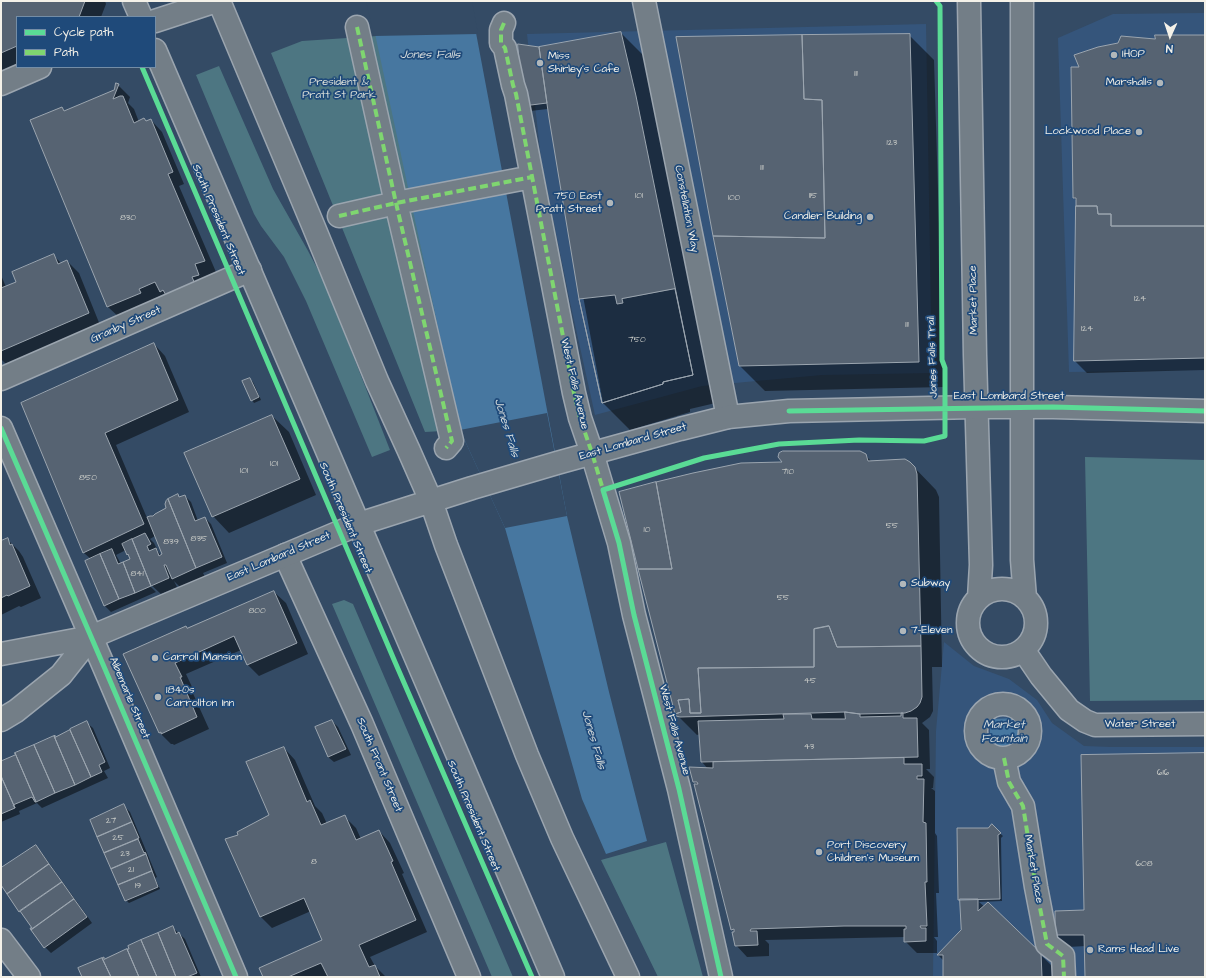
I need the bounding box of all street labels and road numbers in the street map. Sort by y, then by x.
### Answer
street label: South President Street [189,163,247,277]
street label: Constellation Way [671,164,701,254]
street label: Market Place [967,265,981,335]
street label: Granby Street [89,304,163,346]
street label: Jones Falls Trail [925,316,941,398]
street label: West Falls Avenue [557,337,591,431]
street label: East Lombard Street [954,390,1064,404]
street label: East Lombard Street [578,420,688,464]
street label: South President Street [316,461,374,575]
street label: East Lombard Street [225,529,333,585]
street label: Albemarle Street [106,655,152,741]
street label: West Falls Avenue [656,683,692,777]
street label: South Front Street [353,716,405,814]
street label: Water Street [1105,718,1175,732]
street label: South President Street [444,759,502,873]
street label: Market Place [1020,834,1046,904]

